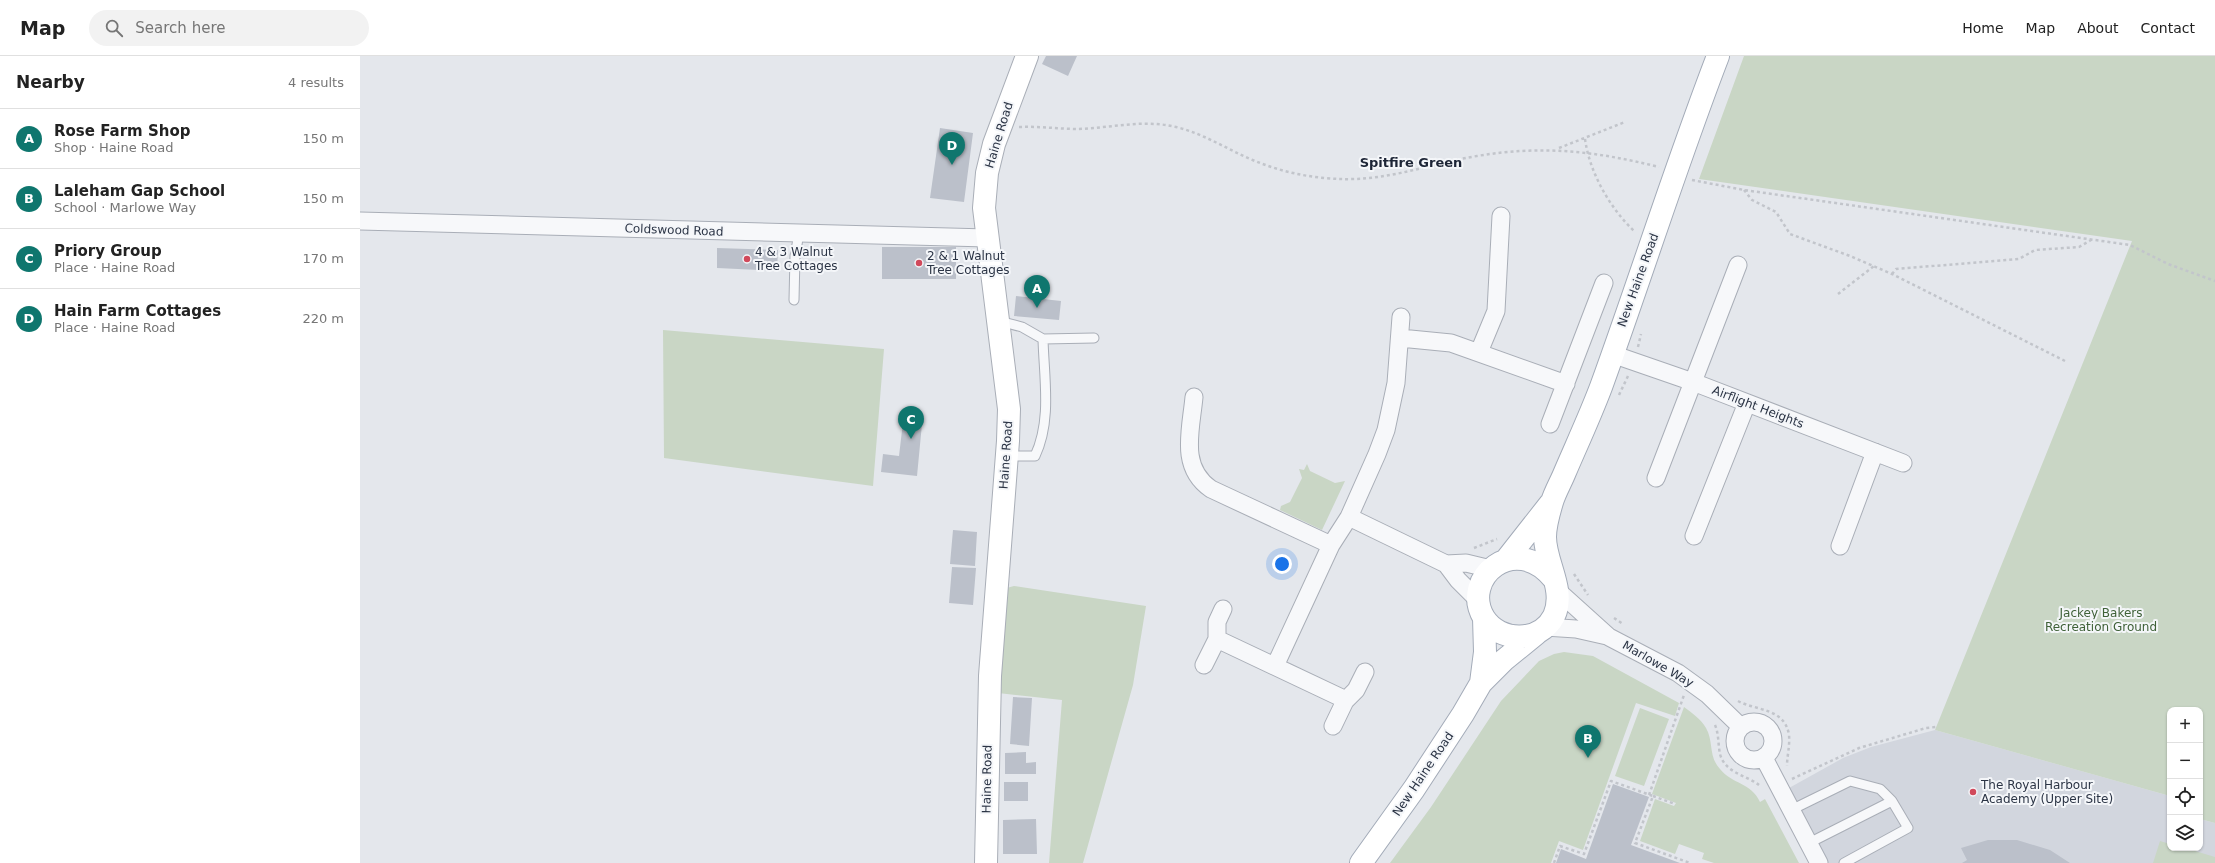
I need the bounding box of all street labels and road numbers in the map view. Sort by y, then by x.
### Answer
street label: Haine Road [982,100,1016,170]
street label: Coldswood Road [624,221,724,239]
street label: New Haine Road [1615,231,1661,329]
street label: Airflight Heights [1710,383,1806,431]
street label: Haine Road [997,420,1015,490]
street label: Marlowe Way [1620,638,1696,690]
street label: New Haine Road [1390,729,1456,819]
street label: Haine Road [979,745,995,813]

